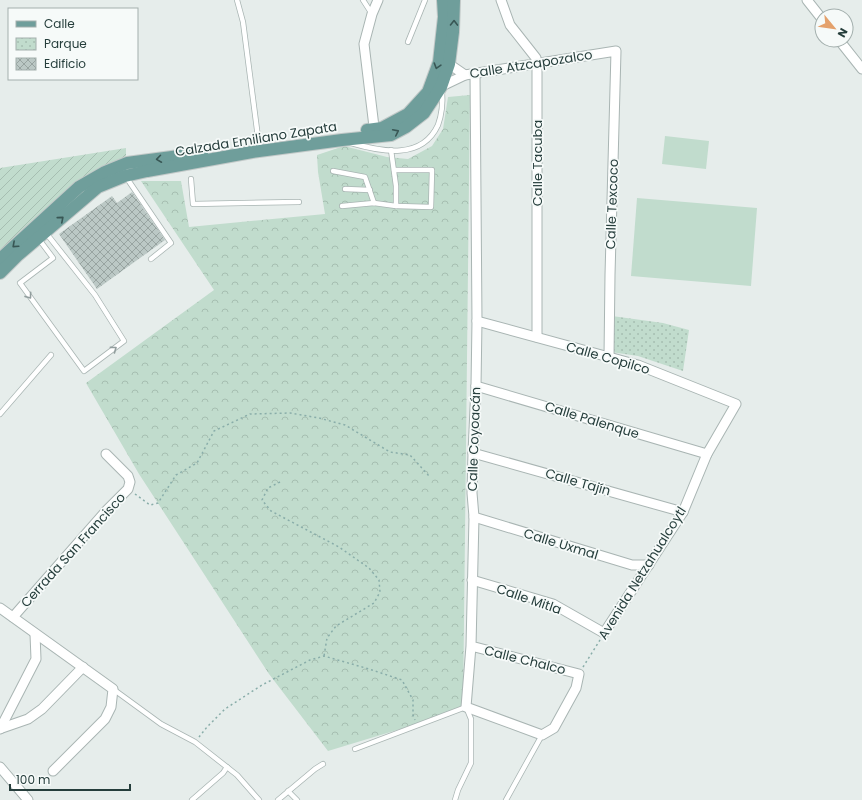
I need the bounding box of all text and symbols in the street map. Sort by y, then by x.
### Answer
legend [8,8,138,80]
north arrow [814,8,854,48]
text: Calle [44,15,75,32]
one-way arrow [449,20,458,26]
text: N [834,25,852,40]
text: Parque [44,35,87,52]
street label: Calle Atzcapozalco [468,45,594,83]
text: Edificio [44,55,86,72]
one-way arrow [433,63,442,70]
street label: Calzada Emiliano Zapata [174,117,338,161]
street label: Calle Tacuba [528,120,547,206]
one-way arrow [392,129,400,137]
one-way arrow [156,154,162,163]
street label: Calle Texcoco [601,158,623,250]
one-way arrow [56,217,63,224]
one-way arrow [12,240,20,248]
one-way arrow [24,291,31,298]
street label: Calle Copilco [564,337,652,379]
one-way arrow [110,346,117,354]
street label: Calle Coyoacán [463,386,485,492]
street label: Calle Palenque [542,397,642,443]
street label: Calle Tajín [543,464,613,500]
street label: Cerrada San Francisco [16,488,130,612]
street label: Avenida Netzahualcoytl [593,503,691,643]
street label: Calle Uxmal [521,524,601,564]
street label: Calle Mitla [494,579,564,619]
street label: Calle Chalco [482,641,568,679]
scale bar [10,766,130,792]
text: 100 m [16,771,50,788]

